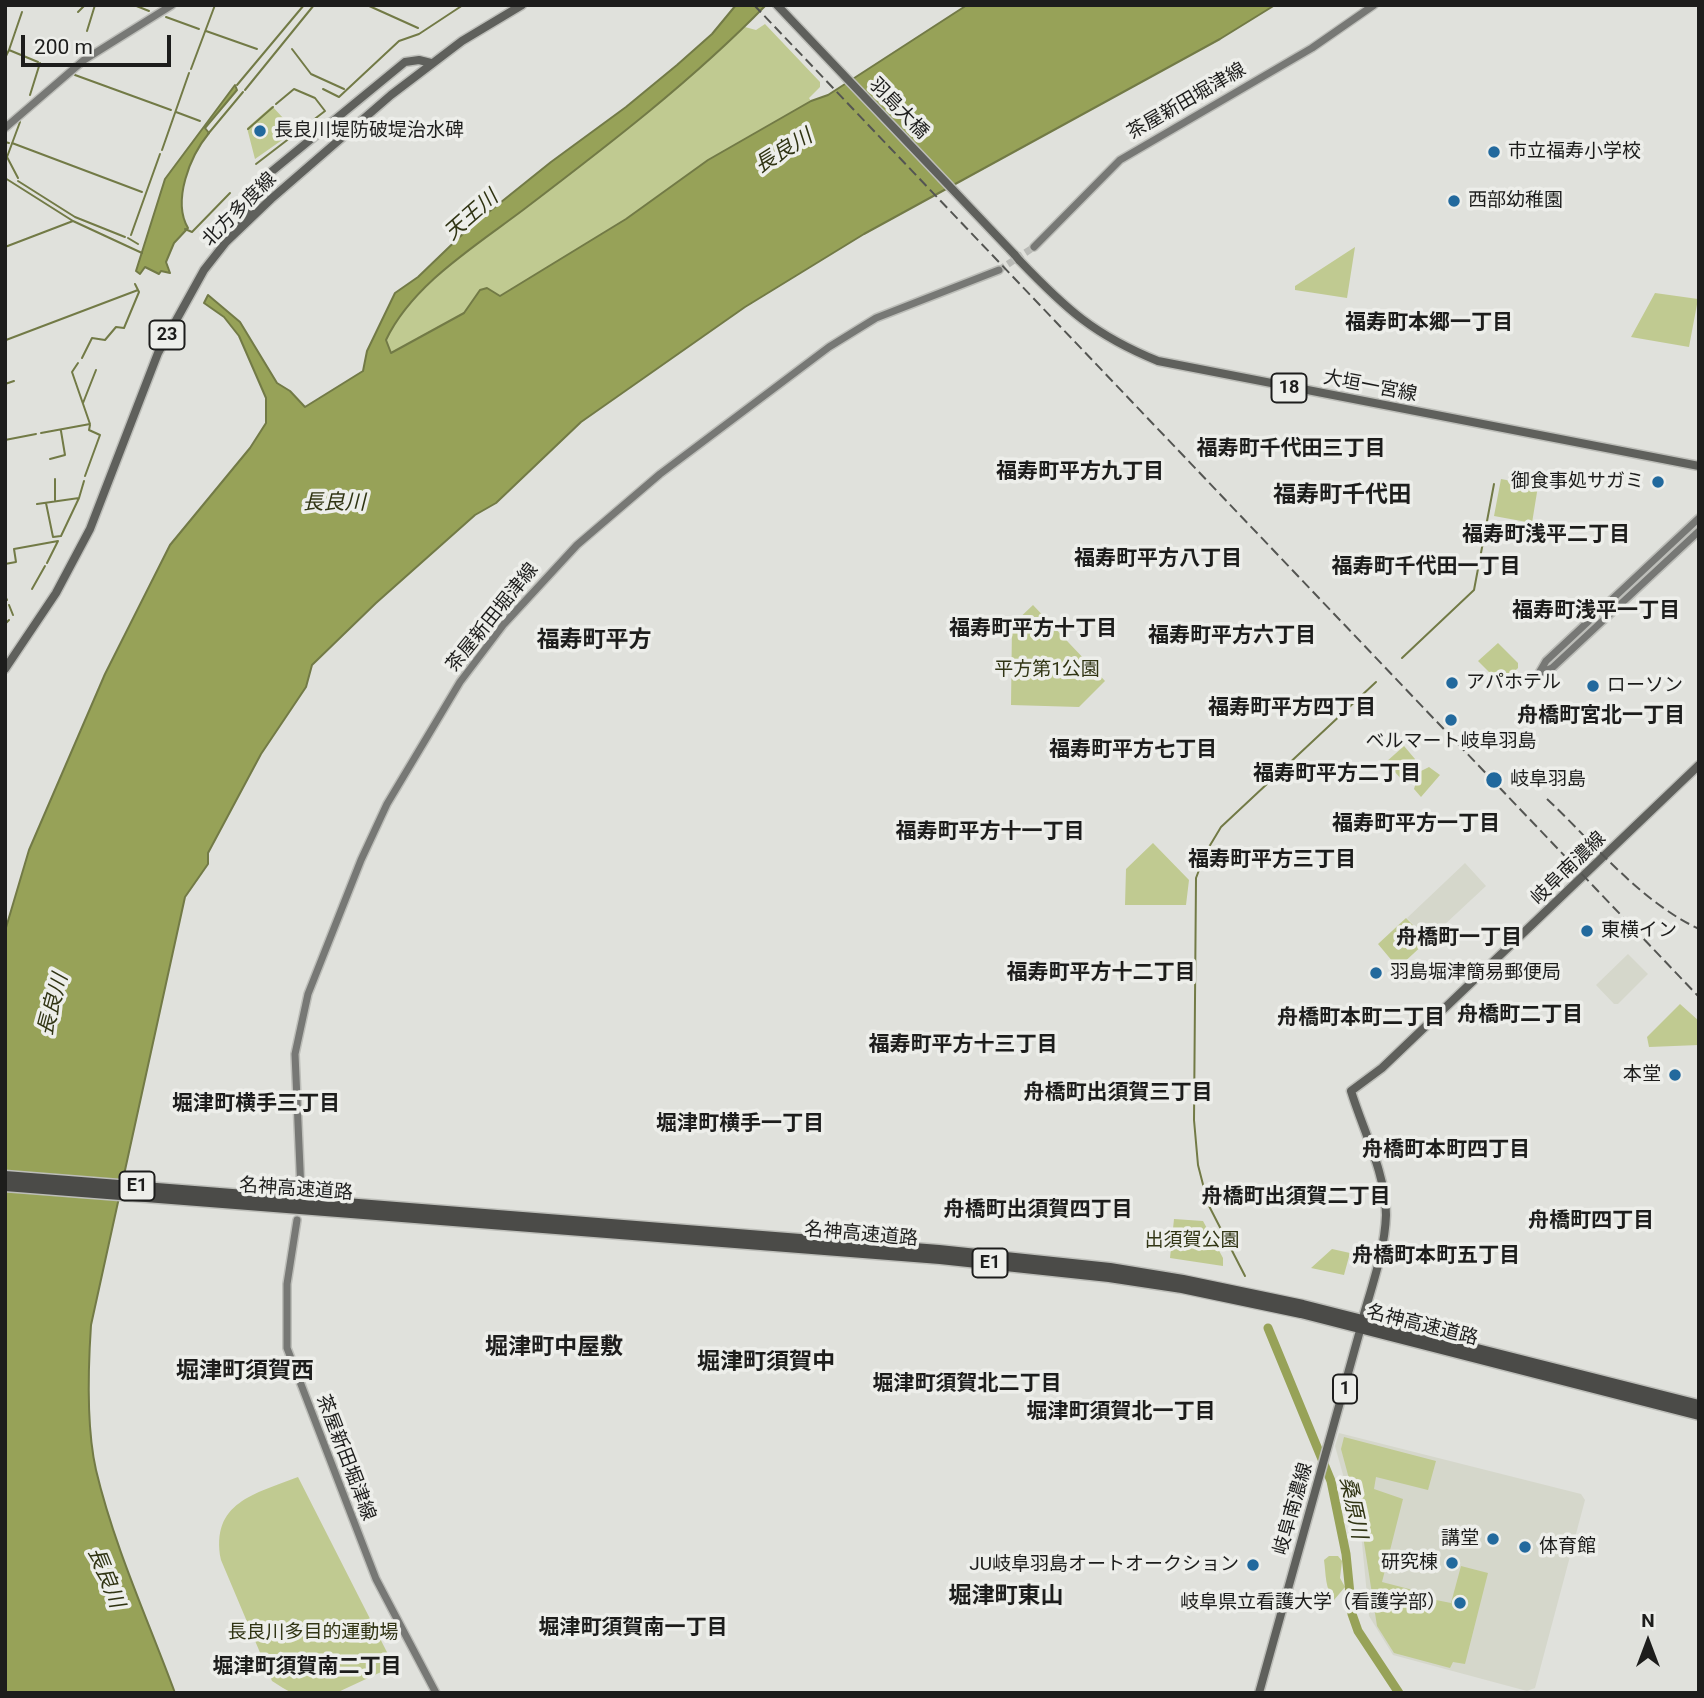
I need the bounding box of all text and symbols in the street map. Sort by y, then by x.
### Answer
scale bar [24,21,175,65]
text: 200 m [34,35,93,59]
street label: 茶屋新田堀津線 [1124,59,1250,145]
street label: 羽島大橋 [863,74,933,144]
place label: 長良川堤防破堤治水碑 [274,120,464,142]
marker: 長良川堤防破堤治水碑 [252,123,268,139]
water label: 長良川 [751,125,817,179]
place label: 市立福寿小学校 [1508,141,1641,163]
marker: 市立福寿小学校 [1486,144,1502,160]
street label: 北方多度線 [198,168,282,252]
water label: 天王川 [440,186,504,246]
place label: 西部幼稚園 [1468,190,1563,212]
marker: 西部幼稚園 [1446,193,1462,209]
district label: 福寿町本郷一丁目 [1345,311,1513,337]
road number: 23 [150,320,184,349]
street label: 大垣一宮線 [1321,367,1419,407]
road number: 18 [1272,374,1306,402]
district label: 福寿町千代田三丁目 [1197,437,1385,463]
district label: 福寿町平方九丁目 [996,460,1164,486]
place label: 御食事処サガミ [1511,471,1644,493]
marker: 御食事処サガミ [1650,474,1666,490]
district label: 福寿町千代田 [1273,482,1411,510]
water label: 長良川 [303,491,365,517]
district label: 福寿町浅平二丁目 [1462,523,1630,549]
district label: 福寿町平方八丁目 [1074,547,1242,573]
district label: 福寿町千代田一丁目 [1332,555,1520,581]
street label: 茶屋新田堀津線 [442,559,544,677]
district label: 福寿町浅平一丁目 [1512,599,1680,625]
district label: 福寿町平方十丁目 [949,617,1117,643]
district label: 福寿町平方六丁目 [1148,624,1316,650]
district label: 福寿町平方 [537,627,651,655]
park label: 平方第1公園 [994,659,1100,681]
place label: アパホテル [1466,672,1561,694]
marker: アパホテル [1444,675,1460,691]
place label: ローソン [1607,675,1683,697]
marker: ローソン [1585,678,1601,694]
district label: 福寿町平方四丁目 [1208,696,1376,722]
district label: 舟橋町宮北一丁目 [1517,704,1685,730]
marker: ベルマート岐阜羽島 [1443,712,1459,728]
place label: ベルマート岐阜羽島 [1366,731,1536,753]
district label: 福寿町平方七丁目 [1049,738,1217,764]
district label: 福寿町平方二丁目 [1253,762,1421,788]
place label: 岐阜羽島 [1510,769,1586,791]
marker: 岐阜羽島 [1484,770,1504,790]
district label: 福寿町平方一丁目 [1332,812,1500,838]
district label: 福寿町平方十一丁目 [896,820,1084,846]
street label: 岐阜南濃線 [1527,828,1611,910]
district label: 福寿町平方三丁目 [1188,848,1356,874]
place label: 東横イン [1601,920,1677,942]
marker: 東横イン [1579,923,1595,939]
district label: 舟橋町一丁目 [1396,926,1522,952]
district label: 福寿町平方十二丁目 [1007,961,1195,987]
place label: 羽島堀津簡易郵便局 [1390,962,1561,984]
marker: 羽島堀津簡易郵便局 [1368,965,1384,981]
water label: 長良川 [34,971,74,1039]
district label: 舟橋町二丁目 [1457,1003,1583,1029]
district label: 舟橋町本町二丁目 [1277,1006,1445,1032]
district label: 福寿町平方十三丁目 [869,1033,1057,1059]
place label: 本堂 [1623,1064,1661,1086]
marker: 本堂 [1667,1067,1683,1083]
district label: 舟橋町出須賀三丁目 [1024,1081,1212,1107]
district label: 堀津町横手三丁目 [172,1092,340,1118]
district label: 堀津町横手一丁目 [656,1112,824,1138]
district label: 舟橋町本町四丁目 [1362,1138,1530,1164]
road number: E1 [120,1171,154,1200]
street label: 名神高速道路 [238,1175,354,1205]
district label: 舟橋町出須賀二丁目 [1202,1185,1390,1211]
district label: 舟橋町出須賀四丁目 [944,1198,1132,1224]
district label: 舟橋町四丁目 [1528,1209,1654,1235]
street label: 名神高速道路 [803,1219,919,1251]
park label: 出須賀公園 [1145,1230,1239,1252]
district label: 舟橋町本町五丁目 [1352,1244,1520,1270]
road number: E1 [972,1248,1007,1278]
street label: 名神高速道路 [1364,1301,1480,1351]
district label: 堀津町中屋敷 [485,1334,623,1362]
district label: 堀津町須賀中 [697,1349,835,1377]
district label: 堀津町須賀西 [176,1358,314,1386]
district label: 堀津町須賀北二丁目 [873,1372,1061,1398]
road number: 1 [1333,1374,1357,1404]
street label: 茶屋新田堀津線 [311,1392,379,1524]
district label: 堀津町須賀北一丁目 [1027,1400,1215,1426]
street label: 岐阜南濃線 [1270,1460,1318,1558]
water label: 桑原川 [1333,1475,1371,1541]
place label: 講堂 [1441,1528,1479,1550]
marker: 講堂 [1485,1531,1501,1547]
place label: 体育館 [1539,1536,1596,1558]
marker: 体育館 [1517,1539,1533,1555]
water label: 長良川 [82,1544,128,1612]
place label: 研究棟 [1381,1552,1438,1574]
place label: JU岐阜羽島オートオークション [969,1554,1239,1576]
marker: 研究棟 [1444,1555,1460,1571]
marker: JU岐阜羽島オートオークション [1245,1557,1261,1573]
district label: 堀津町東山 [949,1583,1063,1611]
place label: 岐阜県立看護大学（看護学部） [1180,1592,1446,1614]
marker: 岐阜県立看護大学（看護学部） [1452,1595,1468,1611]
north arrow [1613,1607,1683,1677]
text: N [1641,1609,1655,1632]
district label: 堀津町須賀南一丁目 [539,1616,727,1642]
park label: 長良川多目的運動場 [228,1622,398,1644]
district label: 堀津町須賀南二丁目 [213,1655,401,1681]

